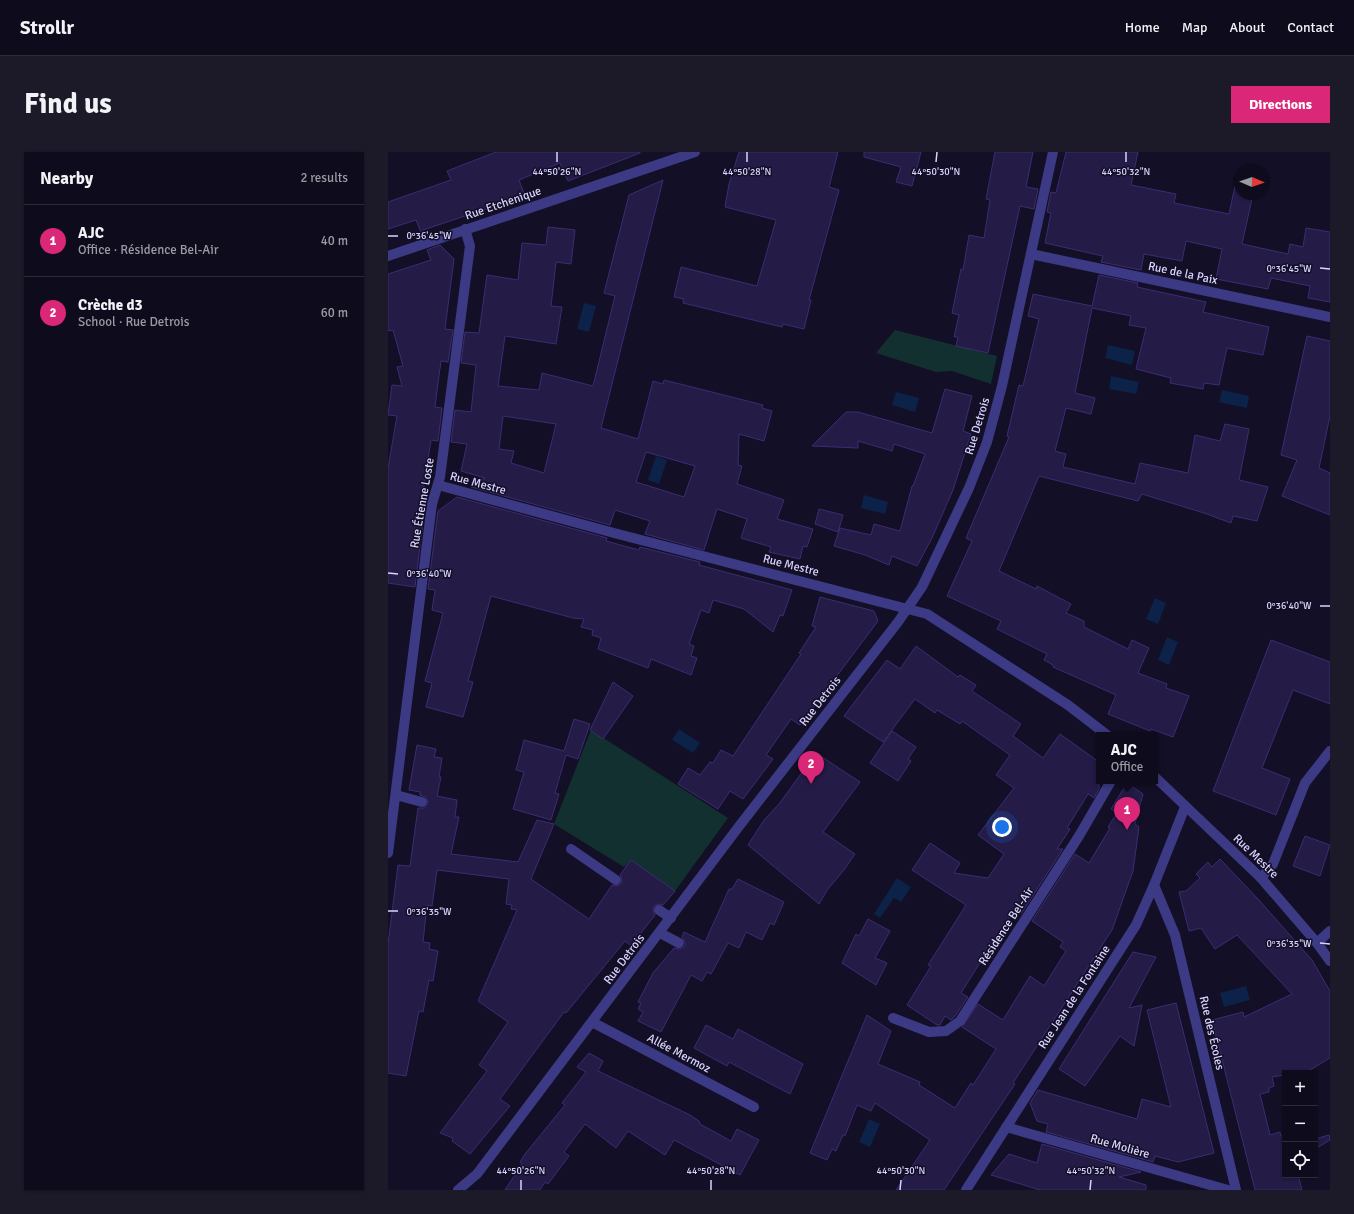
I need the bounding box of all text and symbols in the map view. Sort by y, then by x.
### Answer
text: Strollr [20,16,74,40]
text: Home [1125,19,1160,36]
text: Map [1182,19,1207,36]
text: About [1229,19,1265,36]
text: Contact [1287,19,1334,36]
button: Directions [1231,86,1330,123]
text: Find us [24,87,112,121]
north arrow [1234,164,1270,200]
text: 44°50'26"N [533,166,581,178]
text: 44°50'28"N [723,166,771,178]
text: 44°50'30"N [912,166,960,178]
text: 44°50'32"N [1102,166,1150,178]
text: Nearby [40,168,93,189]
text: 2 results [300,170,348,186]
street label: Rue Etchenique [463,183,543,224]
text: AJC [78,224,104,242]
text: 0°36'45"W [406,230,452,242]
text: 1 [49,233,57,249]
text: 40 m [321,233,348,249]
text: Office · Résidence Bel-Air [78,242,219,258]
street label: Rue de la Paix [1147,259,1220,288]
text: 0°36'45"W [1266,263,1312,275]
text: Crèche d3 [78,296,143,314]
text: 2 [49,305,57,321]
text: 60 m [321,305,348,321]
text: School · Rue Detrois [78,314,189,330]
street label: Rue Detrois [962,396,993,457]
street label: Rue Étienne Loste [407,457,438,550]
street label: Rue Mestre [448,469,508,498]
street label: Rue Mestre [761,551,821,580]
text: 0°36'40"W [406,568,452,580]
text: 0°36'40"W [1266,600,1312,612]
street label: Rue Detrois [796,673,844,729]
popup [1096,732,1158,784]
text: AJC [1111,741,1137,759]
pin: 2 [798,751,824,784]
text: Office [1111,759,1143,775]
pin: 1 [1114,797,1140,830]
your location [992,817,1012,837]
street label: Rue Mestre [1230,831,1282,882]
street label: Résidence Bel-Air [975,884,1038,968]
text: 0°36'35"W [406,906,452,918]
street label: Rue Detrois [601,931,648,987]
text: 0°36'35"W [1266,938,1312,950]
street label: Rue Jean de la Fontaine [1035,943,1114,1052]
street label: Rue des Écoles [1196,995,1227,1072]
street label: Allée Mermoz [644,1030,713,1076]
map controls [1282,1070,1318,1178]
button: + [1282,1070,1318,1106]
button: − [1282,1106,1318,1142]
street label: Rue Molière [1088,1131,1151,1162]
button: locate [1282,1142,1318,1178]
text: 44°50'26"N [497,1165,545,1177]
text: 44°50'28"N [687,1165,735,1177]
text: 44°50'30"N [877,1165,925,1177]
text: 44°50'32"N [1067,1165,1115,1177]

